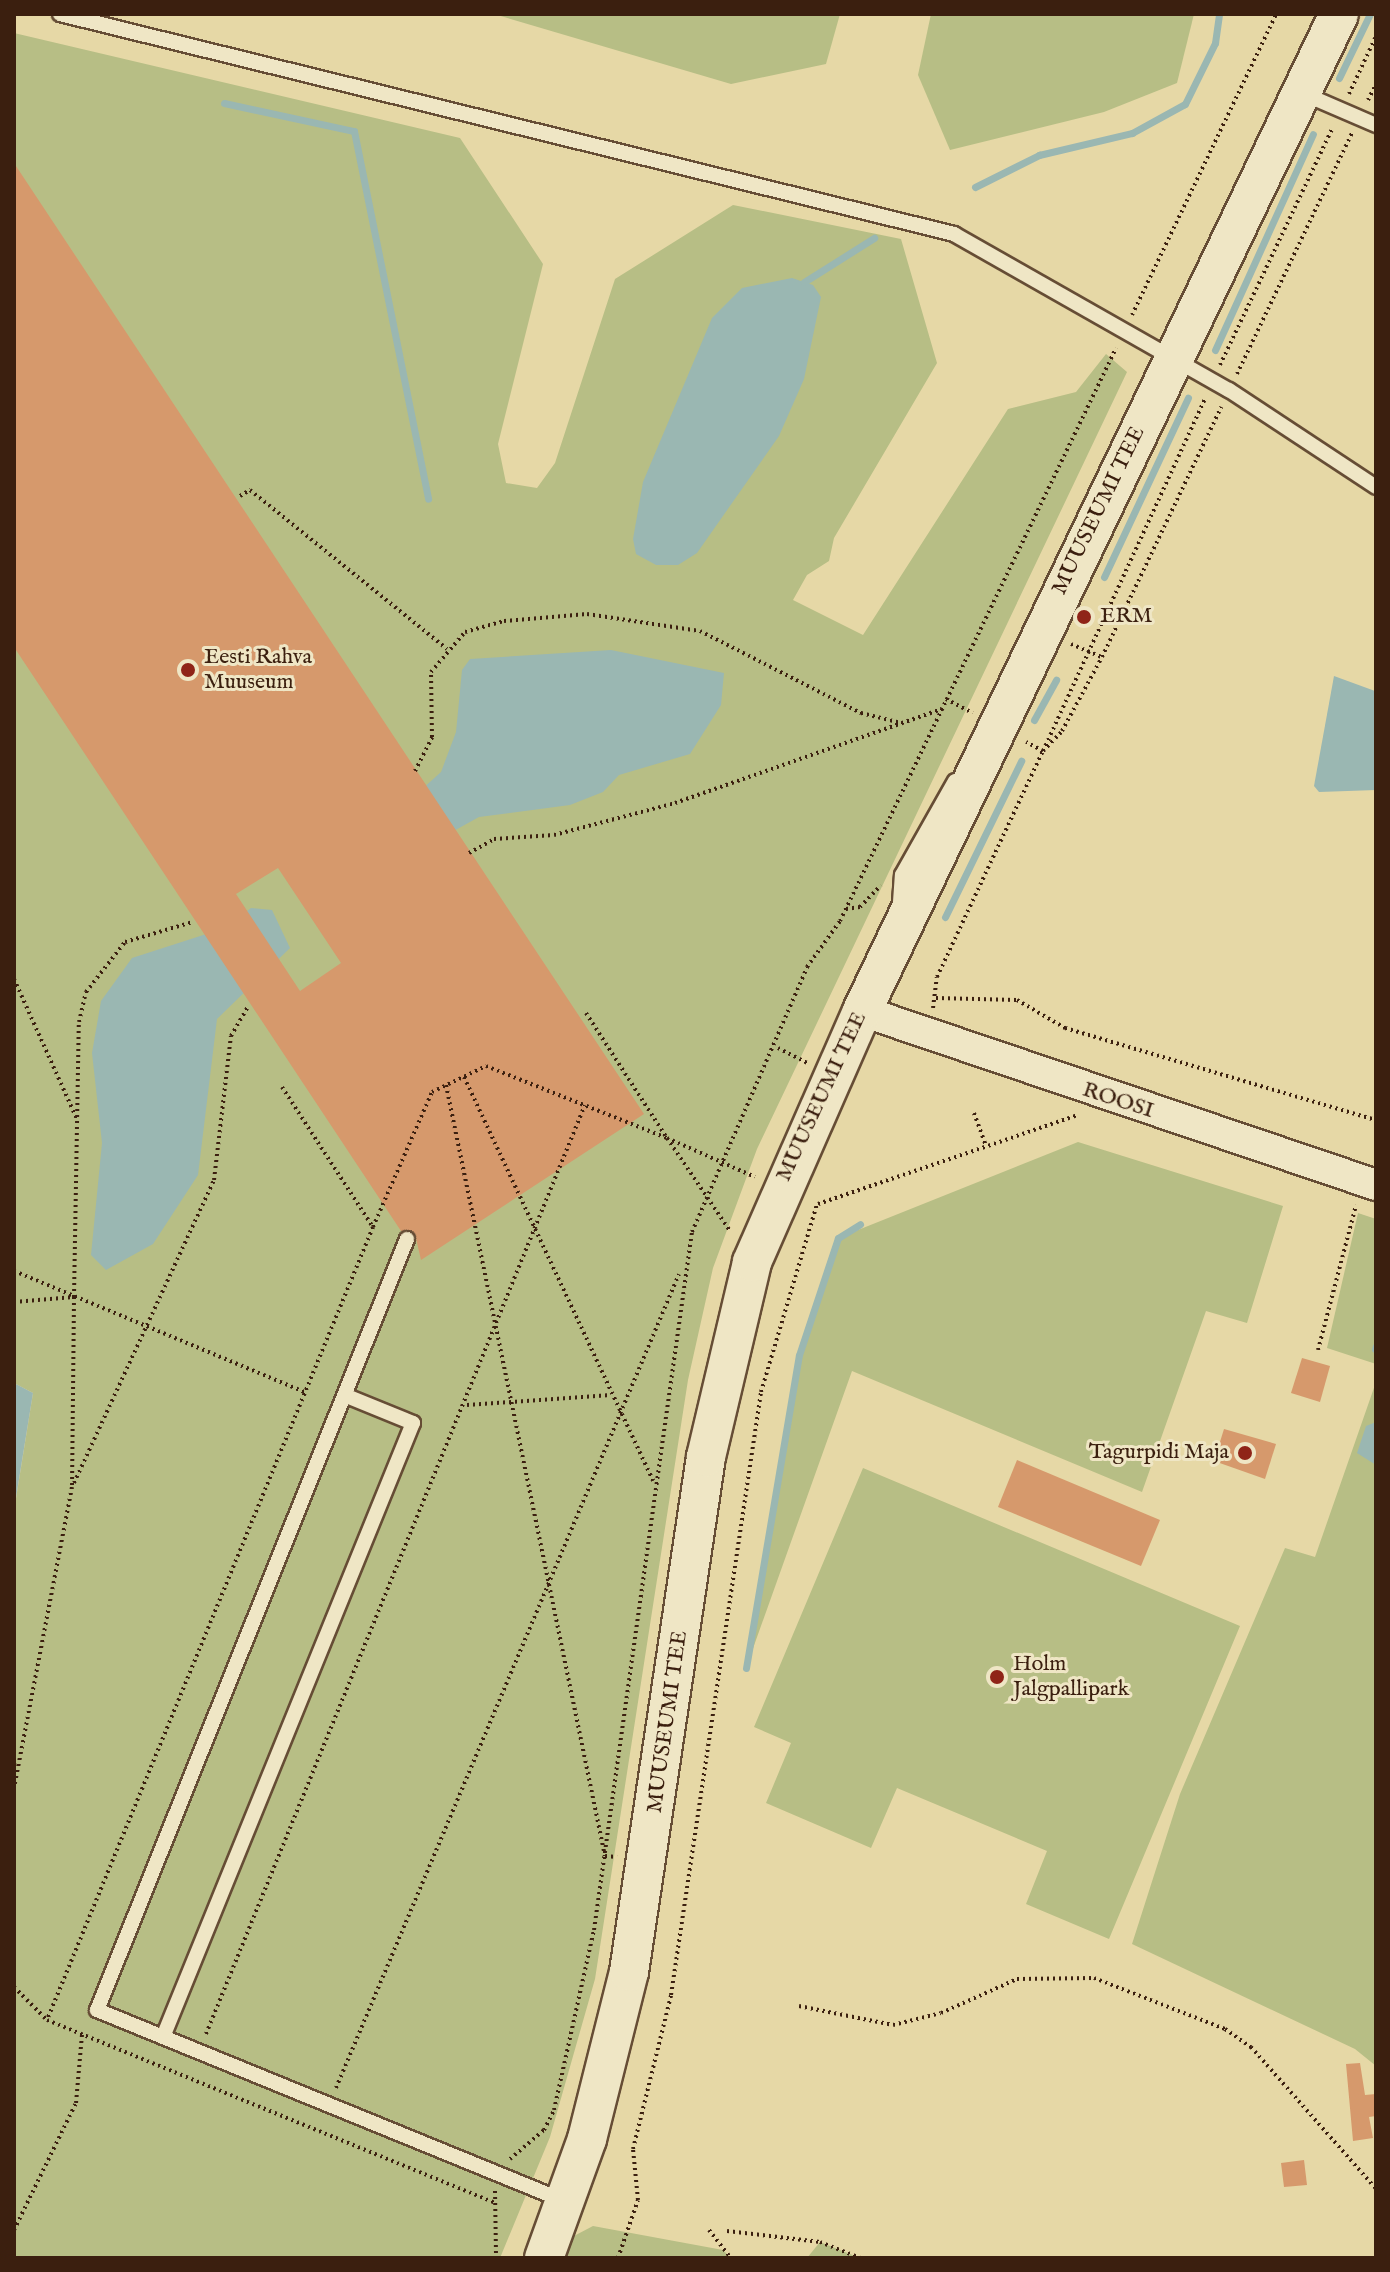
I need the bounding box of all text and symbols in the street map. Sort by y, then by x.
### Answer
street label: MUUSEUMI TEE [1047,423,1151,599]
place label: ERM [1100,604,1153,630]
marker: ERM [1075,608,1093,626]
place label: Eesti Rahva Muuseum [204,644,312,696]
marker: Eesti Rahva Muuseum [179,661,197,679]
street label: MUUSEUMI TEE [771,1008,873,1186]
street label: ROOSI [1079,1077,1157,1125]
place label: Tagurpidi Maja [1089,1440,1229,1466]
marker: Tagurpidi Maja [1236,1444,1254,1462]
street label: MUUSEUMI TEE [642,1629,694,1815]
place label: Holm Jalgpallipark [1013,1651,1129,1702]
marker: Holm Jalgpallipark [988,1668,1006,1686]

